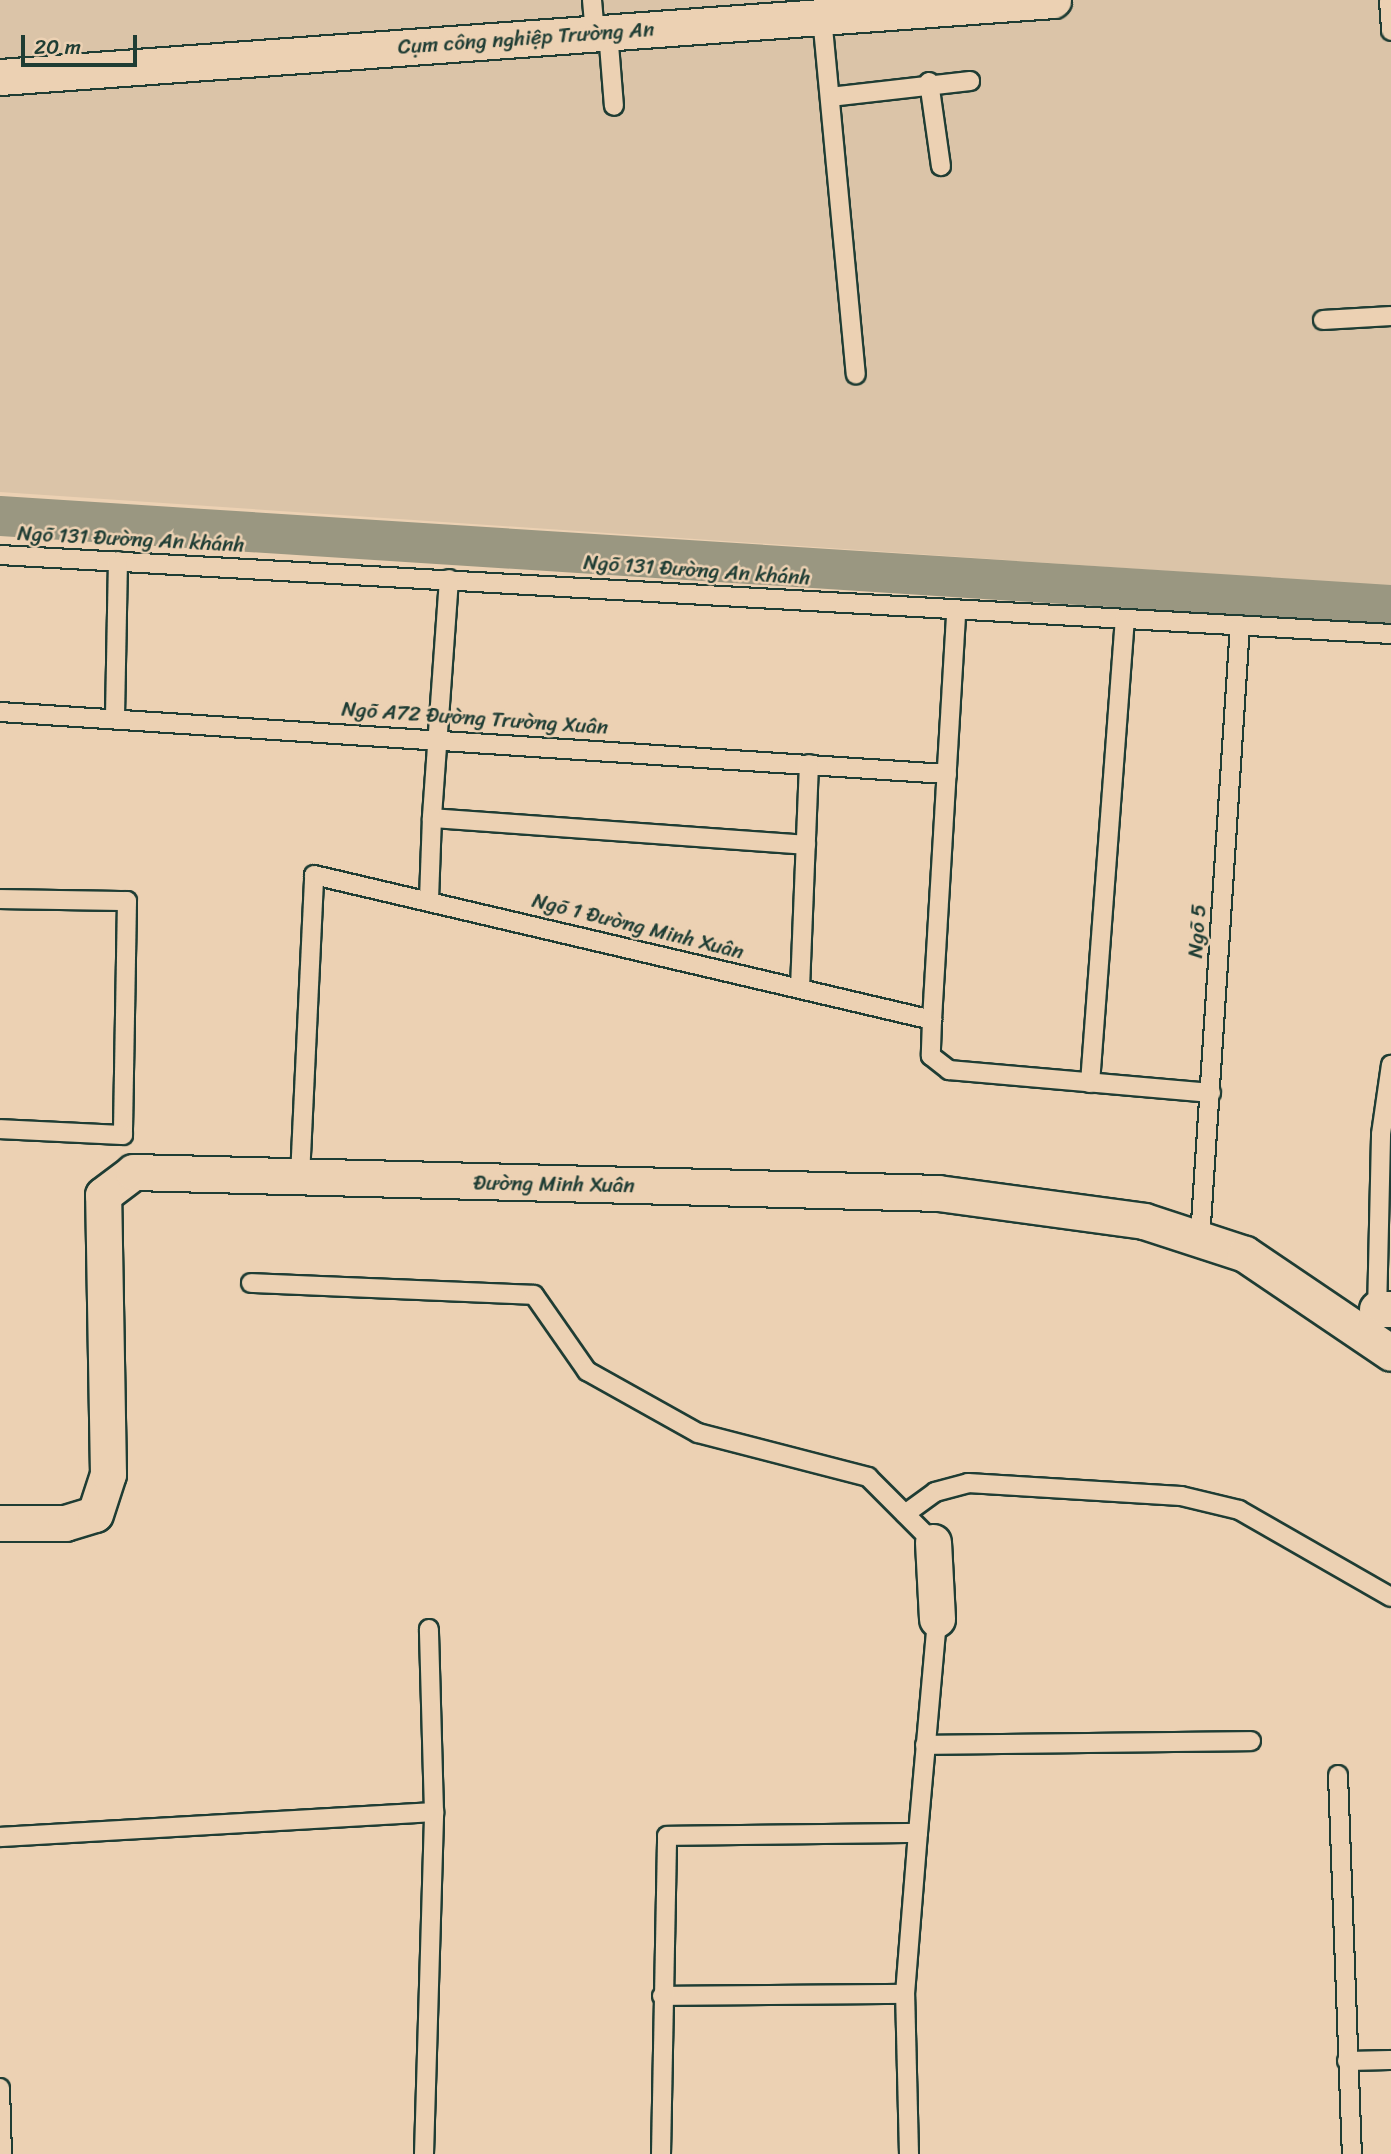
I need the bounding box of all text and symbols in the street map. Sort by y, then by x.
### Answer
street label: Cụm công nghiệp Trường An [397,16,655,60]
scale bar [24,21,140,65]
text: 20 m [34,28,81,66]
street label: Ngõ 131 Đường An khánh [17,520,245,558]
street label: Ngõ 131 Đường An khánh [583,550,811,590]
street label: Ngõ A72 Đường Trường Xuân [341,696,609,740]
street label: Ngõ 1 Đường Minh Xuân [530,888,746,964]
street label: Ngõ 5 [1183,903,1211,959]
street label: Đường Minh Xuân [473,1170,635,1198]

